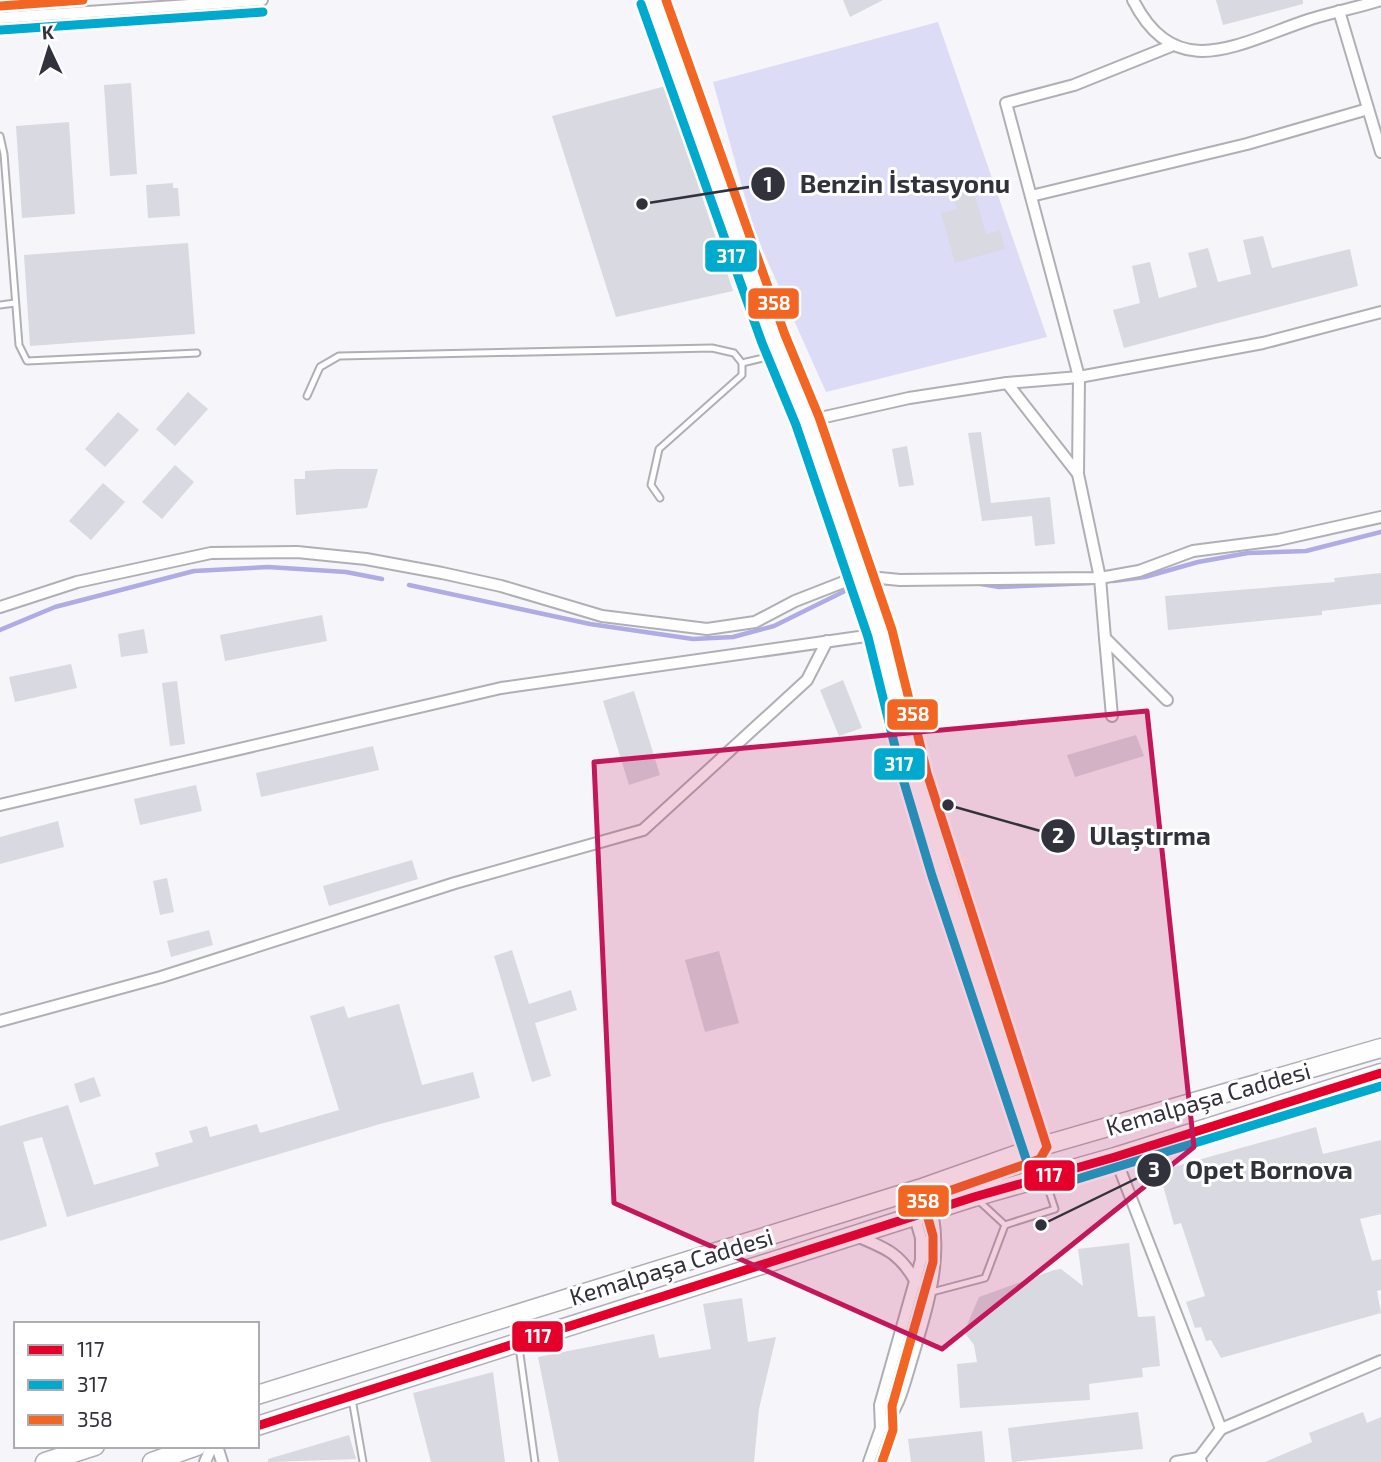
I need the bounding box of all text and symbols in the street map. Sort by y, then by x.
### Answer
north arrow [14,14,84,84]
text: K [41,20,55,43]
callout: Benzin İstasyonu [751,161,1024,208]
text: Benzin İstasyonu [800,167,1010,199]
text: 1 [763,171,773,196]
line badge: 317 [704,239,758,273]
text: 317 [716,244,746,267]
line badge: 358 [747,287,800,320]
text: 358 [757,291,791,314]
line badge: 358 [886,698,939,731]
text: 358 [896,702,930,725]
line badge: 317 [873,747,926,781]
text: 317 [884,752,914,775]
callout: Ulaştırma [1040,813,1225,860]
text: Ulaştırma [1089,819,1211,852]
text: 2 [1052,822,1064,847]
street label: Kemalpaşa Caddesi [1102,1055,1314,1142]
callout: Opet Bornova [1136,1146,1367,1193]
text: Opet Bornova [1185,1153,1353,1184]
text: 3 [1148,1156,1160,1181]
line badge: 117 [1023,1159,1076,1192]
text: 117 [1036,1163,1062,1186]
line badge: 358 [897,1184,950,1218]
text: 358 [906,1189,940,1212]
street label: Kemalpaşa Caddesi [566,1221,777,1312]
line badge: 117 [511,1320,564,1353]
legend [14,1322,259,1448]
text: 117 [525,1324,551,1347]
text: 117 [77,1336,105,1361]
text: 317 [77,1371,108,1396]
text: 358 [77,1406,113,1431]

